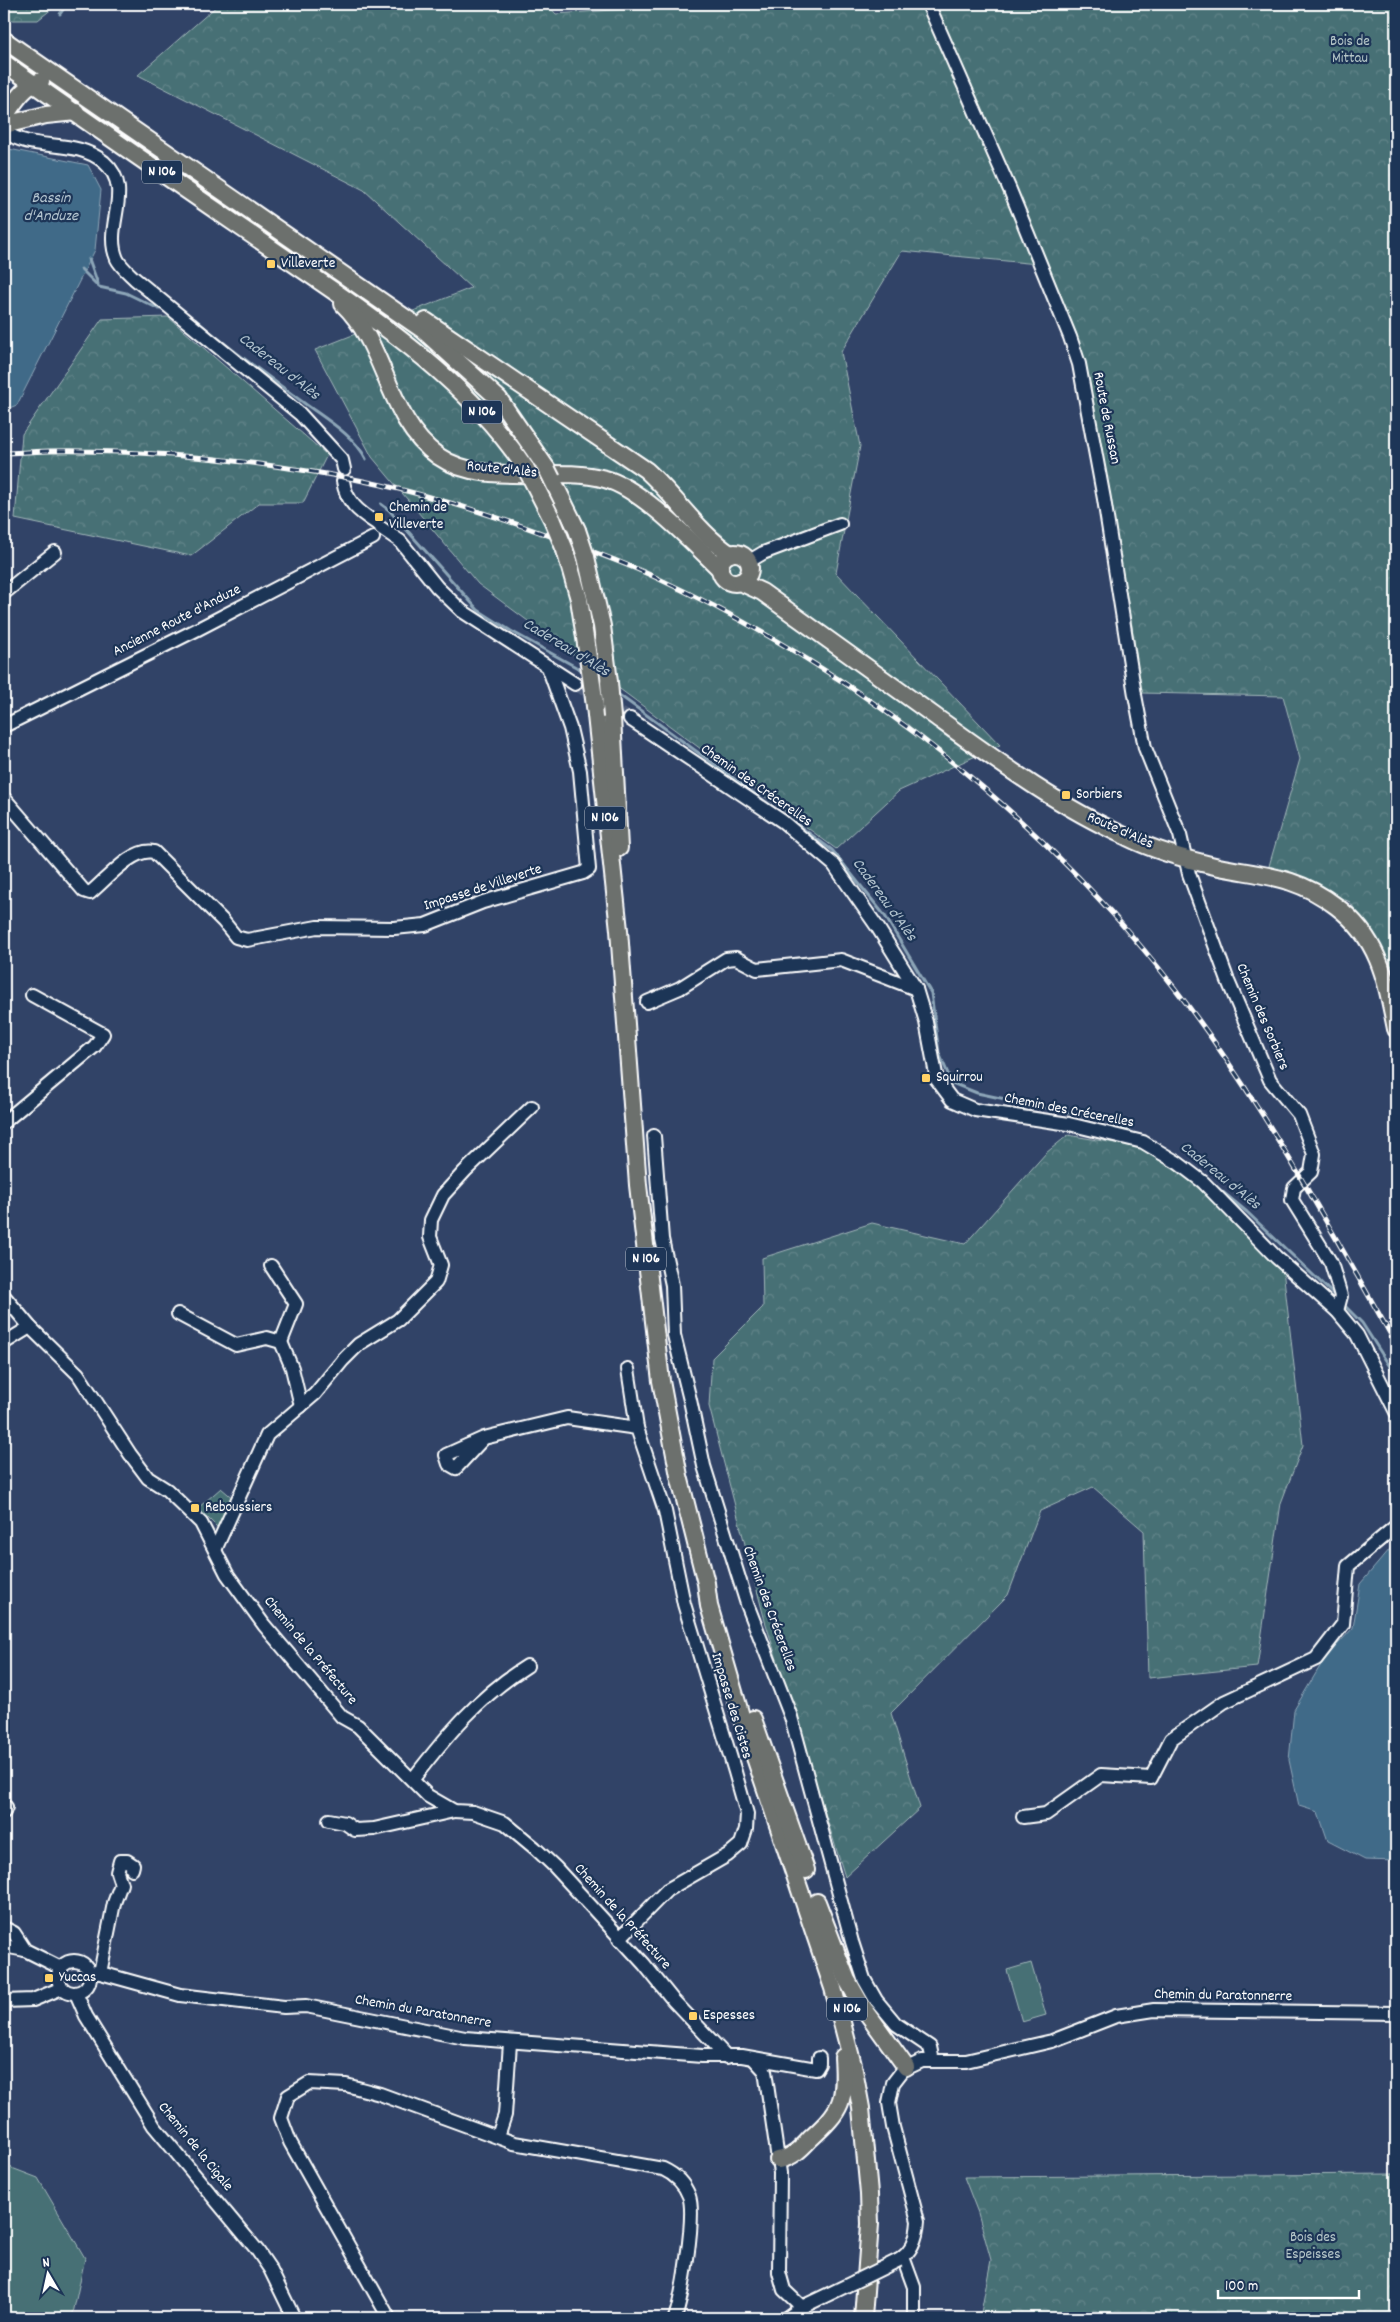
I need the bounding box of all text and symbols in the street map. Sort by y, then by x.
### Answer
park label: Bois de Mittau [1330,31,1370,70]
road number: N 106 [142,160,182,183]
water label: Bassin d'Anduze [24,187,79,228]
place label: Villeverte [281,253,336,275]
marker: Villeverte [265,258,277,270]
water label: Cadereau d'Alès [233,328,326,407]
street label: Route de Russan [1086,370,1126,466]
road number: N 106 [462,401,502,424]
street label: Route d'Alès [466,455,538,485]
place label: Chemin de Villeverte [389,497,447,536]
marker: Chemin de Villeverte [373,511,385,523]
street label: Ancienne Route d'Anduze [109,579,245,663]
water label: Cadereau d'Alès [518,613,615,684]
street label: Chemin des Crécerelles [696,739,816,833]
place label: Sorbiers [1076,784,1123,806]
marker: Sorbiers [1060,789,1072,801]
road number: N 106 [585,806,625,830]
street label: Route d'Alès [1083,807,1157,855]
water label: Cadereau d'Alès [846,854,923,947]
street label: Impasse de Villeverte [421,858,545,917]
street label: Chemin des Sorbiers [1230,960,1294,1074]
place label: Squirrou [936,1067,983,1089]
marker: Squirrou [920,1072,932,1084]
street label: Chemin des Crécerelles [1002,1088,1136,1134]
water label: Cadereau d'Alès [1175,1136,1266,1217]
road number: N 106 [626,1248,666,1270]
place label: Reboussiers [205,1497,272,1519]
marker: Reboussiers [189,1502,201,1514]
street label: Chemin des Crécerelles [736,1543,802,1675]
street label: Chemin de la Préfecture [258,1592,362,1711]
street label: Impasse des Cistes [704,1650,758,1762]
street label: Chemin de la Préfecture [568,1859,676,1975]
place label: Yuccas [59,1967,96,1989]
marker: Yuccas [43,1972,55,1984]
street label: Chemin du Paratonnerre [1154,1984,1293,2008]
street label: Chemin du Paratonnerre [353,1989,493,2035]
road number: N 106 [827,1998,867,2020]
place label: Espesses [703,2005,755,2027]
marker: Espesses [687,2010,699,2022]
street label: Chemin de la Cigale [152,2098,238,2197]
park label: Bois des Espeisses [1286,2227,1340,2266]
north arrow [22,2250,72,2300]
text: N [41,2253,51,2274]
scale bar [1218,2267,1359,2299]
text: 100 m [1225,2276,1258,2298]

